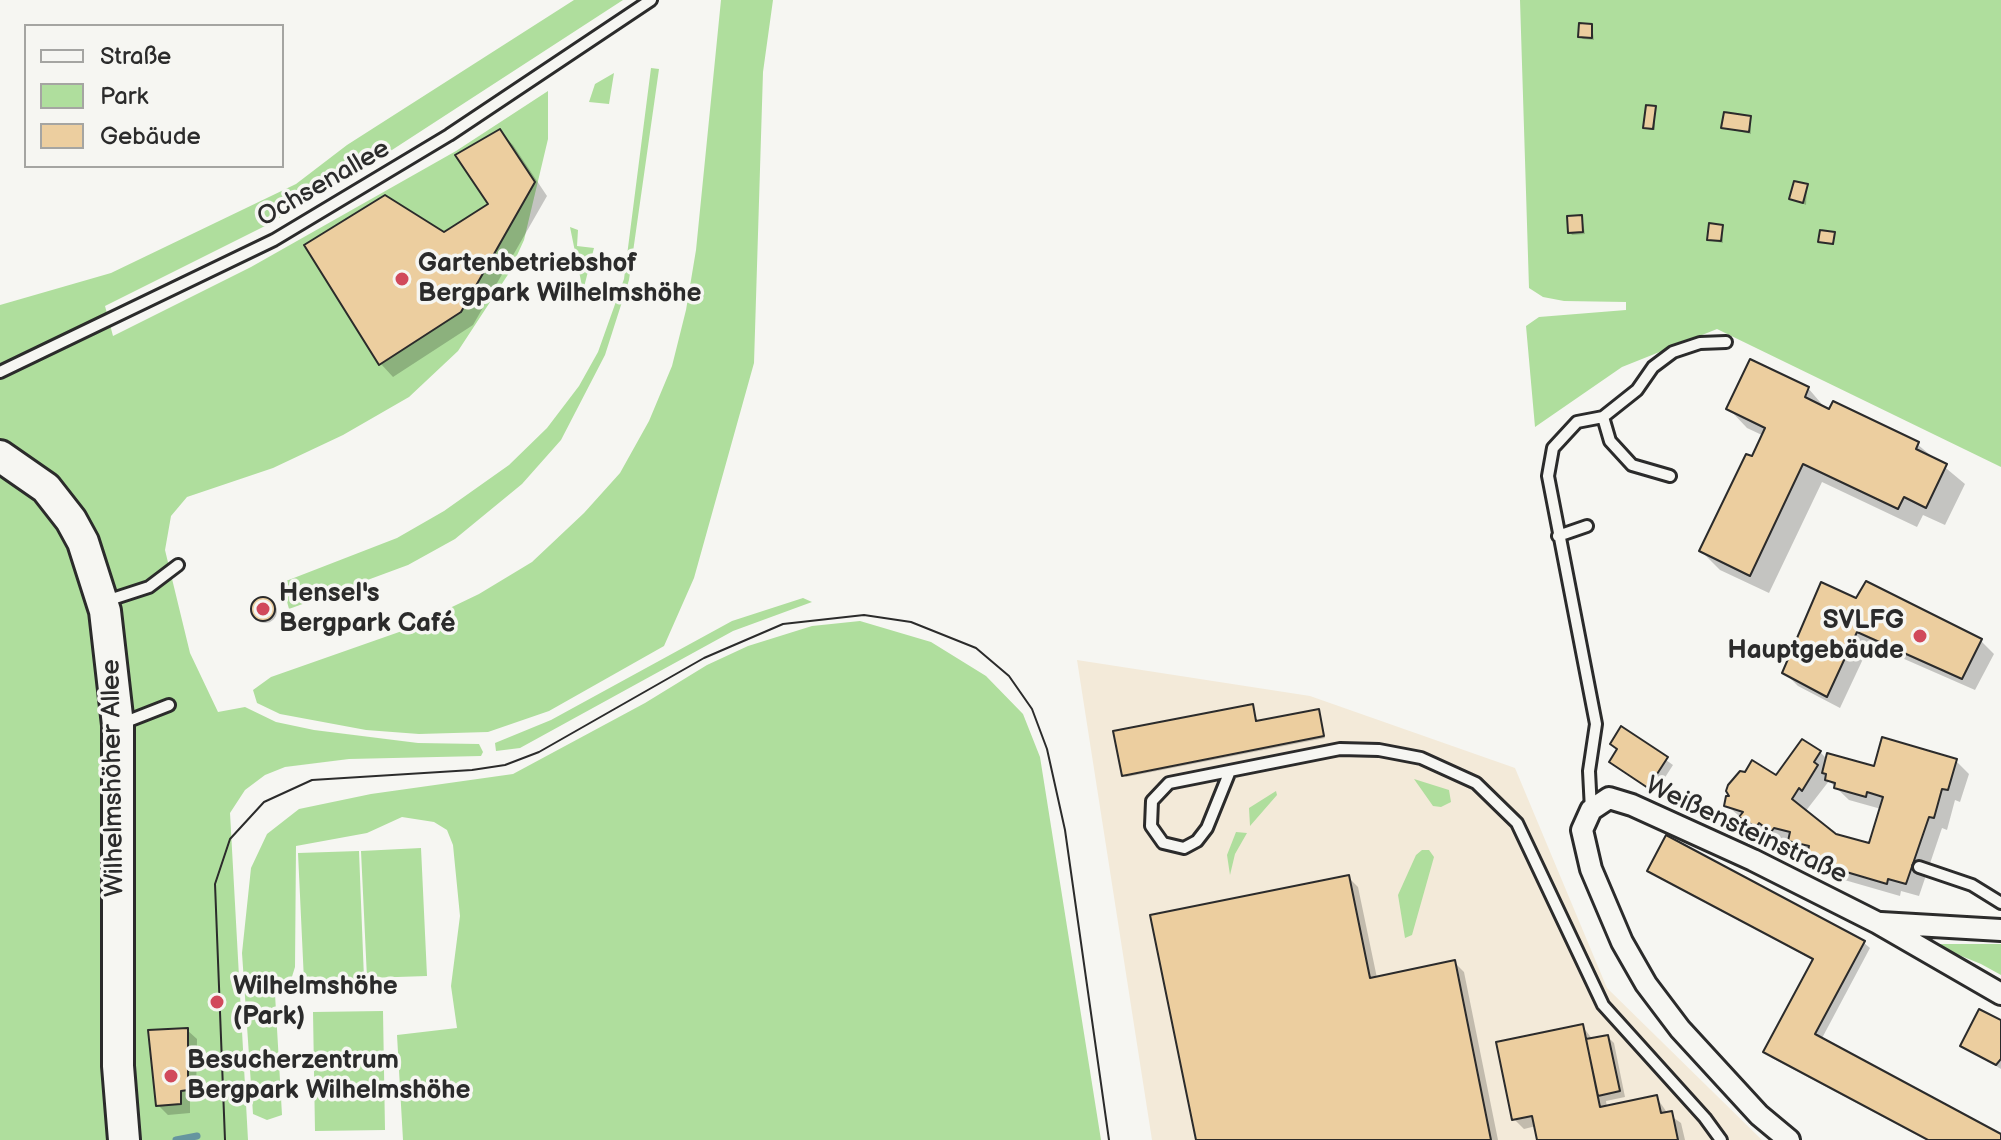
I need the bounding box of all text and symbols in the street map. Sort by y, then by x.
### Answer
legend [24,24,284,168]
text: Straße [100,42,171,71]
text: Park [100,82,148,111]
text: Gebäude [100,122,201,151]
street label: Ochsenallee [252,134,396,234]
place label: Gartenbetriebshof Bergpark Wilhelmshöhe [418,248,701,310]
marker: Gartenbetriebshof Bergpark Wilhelmshöhe [393,270,411,288]
place label: Hensel's Bergpark Café [279,578,455,640]
marker: Hensel's Bergpark Café [254,600,272,618]
place label: SVLFG Hauptgebäude [1727,605,1904,666]
marker: SVLFG Hauptgebäude [1911,627,1929,645]
street label: Wilhelmshöher Allee [96,659,132,897]
street label: Weißensteinstraße [1640,771,1852,891]
place label: Wilhelmshöhe (Park) [233,971,398,1032]
marker: Wilhelmshöhe (Park) [208,993,226,1011]
place label: Besucherzentrum Bergpark Wilhelmshöhe [187,1045,470,1106]
marker: Besucherzentrum Bergpark Wilhelmshöhe [162,1067,180,1085]

